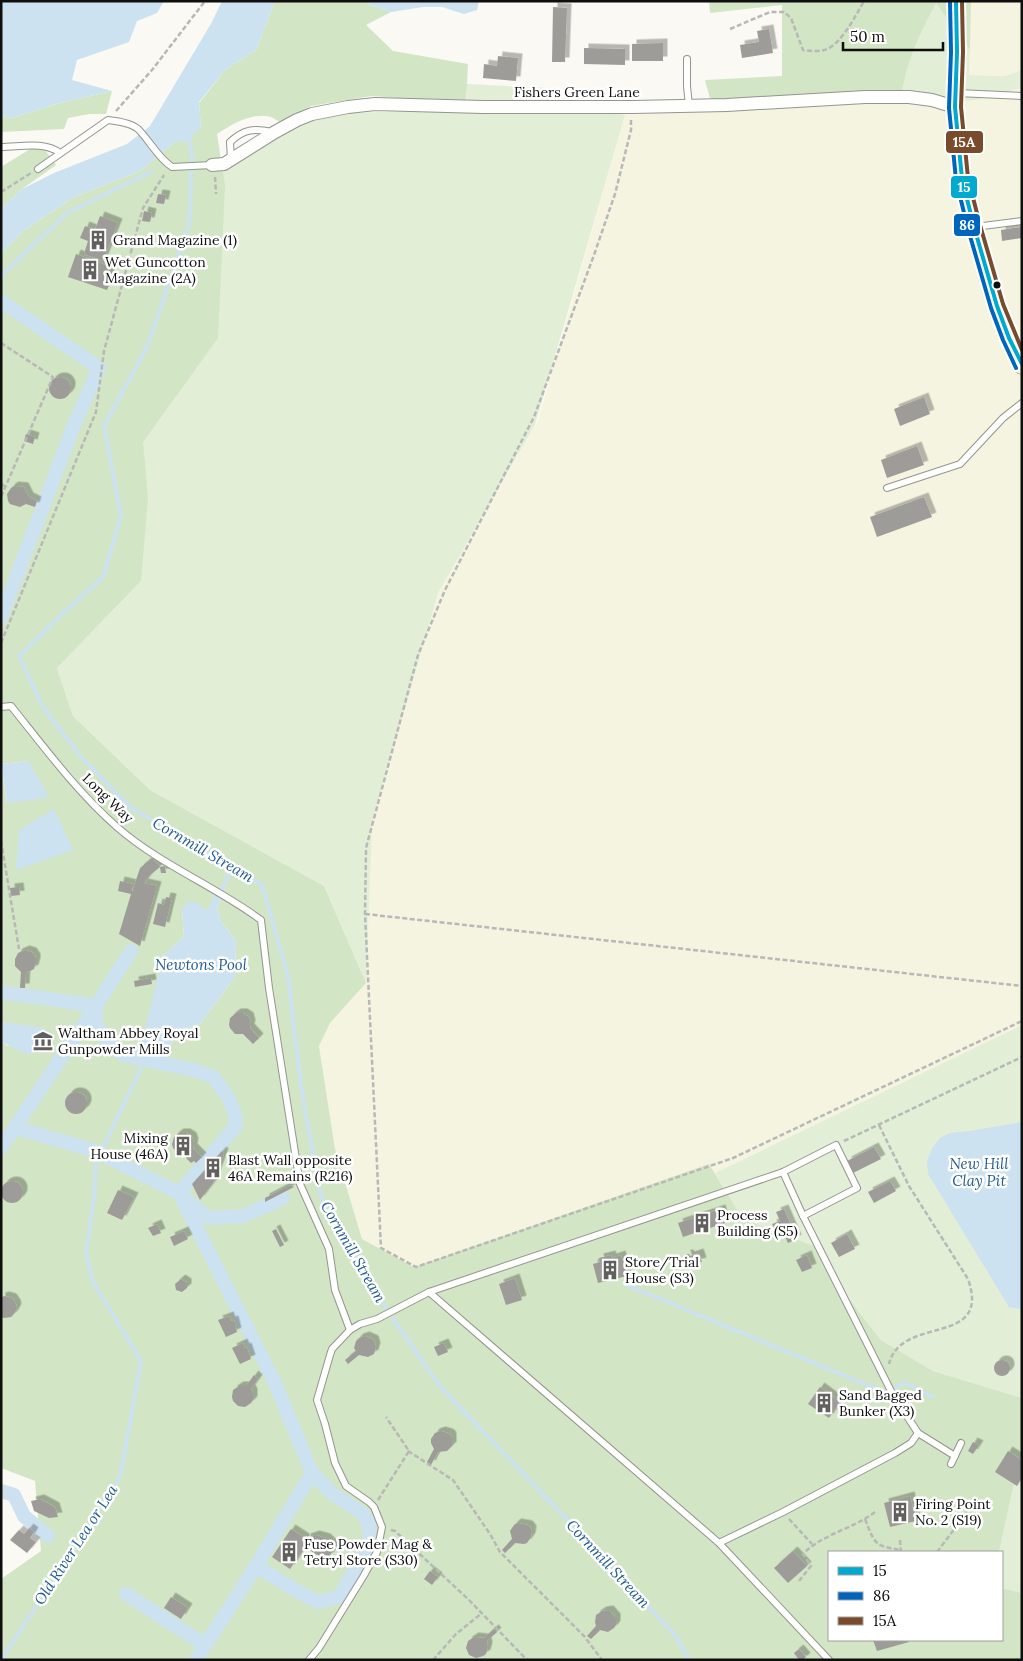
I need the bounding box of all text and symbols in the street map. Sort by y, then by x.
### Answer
scale bar [843,20,943,52]
text: 50 m [850,27,885,46]
street label: Fishers Green Lane [514,83,640,101]
line badge: 15A [945,130,984,154]
text: 15A [953,133,976,151]
line badge: 15 [950,175,978,199]
text: 15 [957,178,971,196]
line badge: 86 [953,213,981,237]
text: 86 [959,216,975,234]
building icon: Grand Magazine (1) [87,229,109,251]
place label: Grand Magazine (1) [113,231,237,249]
place label: Wet Guncotton Magazine (2A) [105,253,206,287]
building icon: Wet Guncotton Magazine (2A) [79,259,101,281]
unlabelled marker [992,280,1002,290]
street label: Long Way [79,769,138,827]
water label: Cornmill Stream [149,813,257,886]
water label: Newtons Pool [155,955,248,974]
place label: Waltham Abbey Royal Gunpowder Mills [58,1024,199,1058]
museum icon: Waltham Abbey Royal Gunpowder Mills [32,1030,54,1052]
place label: Mixing House (46A) [90,1129,168,1163]
building icon: Mixing House (46A) [172,1135,194,1157]
place label: Blast Wall opposite 46A Remains (R216) [228,1151,353,1185]
water label: New Hill Clay Pit [949,1154,1009,1190]
building icon: Blast Wall opposite 46A Remains (R216) [202,1157,224,1179]
water label: Cornmill Stream [317,1198,390,1306]
place label: Process Building (S5) [717,1206,798,1240]
building icon: Process Building (S5) [691,1212,713,1234]
place label: Store/Trial House (S3) [625,1253,699,1287]
building icon: Store/Trial House (S3) [599,1259,621,1281]
place label: Sand Bagged Bunker (X3) [839,1386,922,1420]
building icon: Sand Bagged Bunker (X3) [813,1392,835,1414]
water label: Old River Lea or Lea [30,1481,122,1608]
place label: Firing Point No. 2 (S19) [915,1495,991,1529]
building icon: Firing Point No. 2 (S19) [889,1501,911,1523]
water label: Cornmill Stream [563,1516,654,1612]
place label: Fuse Powder Mag & Tetryl Store (S30) [304,1535,432,1569]
building icon: Fuse Powder Mag & Tetryl Store (S30) [278,1541,300,1563]
legend [828,1551,1003,1641]
text: 15 [873,1561,887,1580]
text: 86 [873,1586,890,1605]
text: 15A [873,1611,897,1630]

